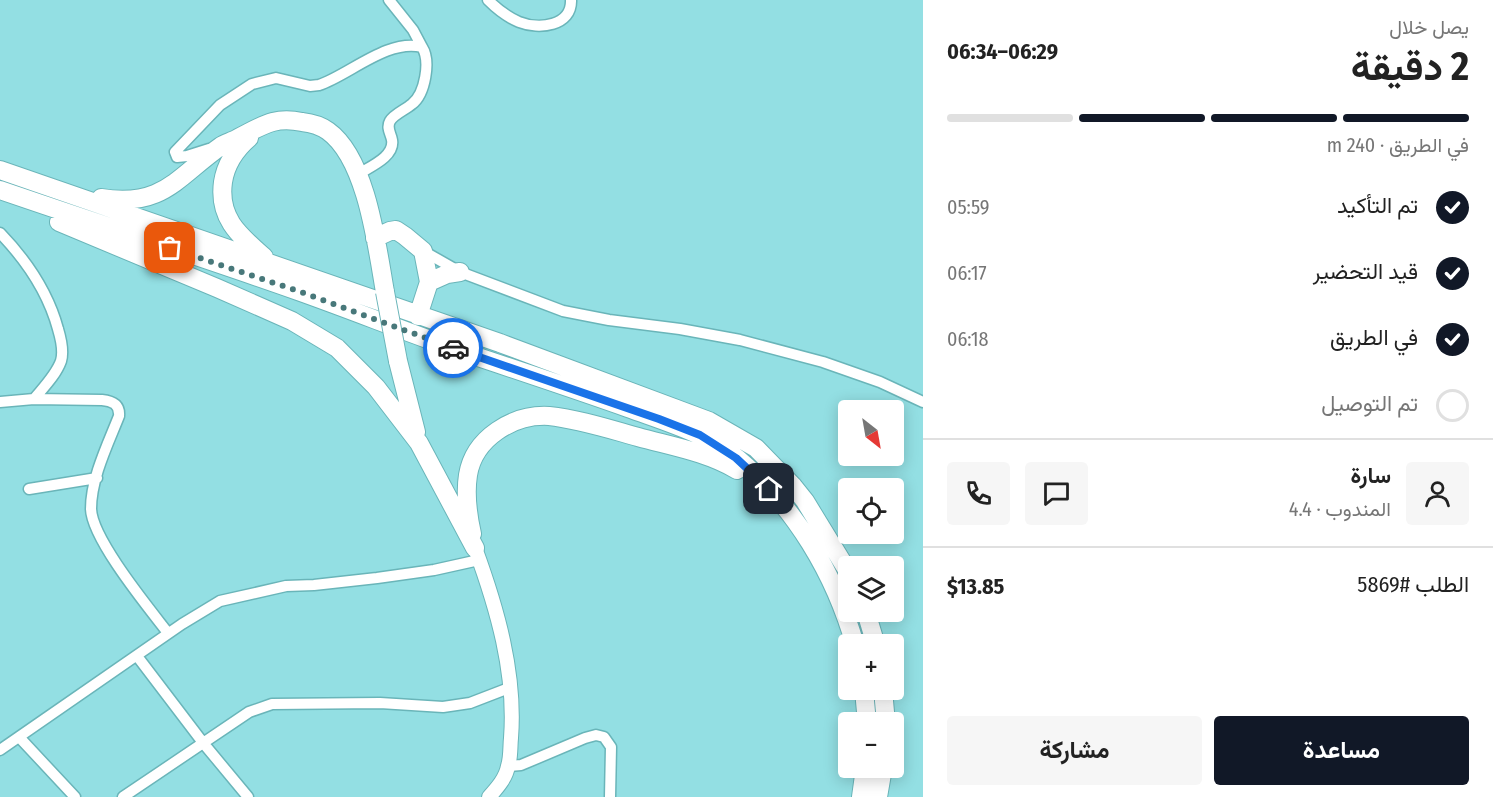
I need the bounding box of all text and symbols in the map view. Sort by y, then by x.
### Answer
text: يصل خلال [1389,15,1469,39]
text: 06:29–06:34 [947,38,1058,65]
text: 2 دقيقة [1351,44,1469,90]
text: في الطريق · 240 m [1327,133,1469,157]
icon: check [1436,191,1469,224]
text: تم التأكيد [1337,192,1418,219]
text: 05:59 [947,195,990,219]
pin [144,222,195,273]
icon: bag [153,231,186,264]
icon: check [1436,257,1469,290]
text: قيد التحضير [1313,258,1418,285]
text: 06:17 [947,261,987,285]
courier [423,318,483,378]
icon: check [1436,323,1469,356]
text: في الطريق [1330,324,1418,351]
text: 06:18 [947,327,989,351]
icon: car [437,332,470,365]
text: تم التوصيل [1321,390,1418,417]
north arrow [838,400,904,466]
map controls [838,400,904,778]
button: phone [947,462,1010,525]
button: chat [1025,462,1088,525]
text: سارة [1350,462,1391,489]
button: person [1406,462,1469,525]
pin [743,463,794,514]
icon: home [752,472,785,505]
button: locate [838,478,904,544]
text: المندوب · 4.4 [1289,497,1391,521]
button: layers [838,556,904,622]
text: الطلب #5869 [1357,571,1469,598]
text: $13.85 [947,573,1004,600]
button: + [838,634,904,700]
button: − [838,712,904,778]
button: مشاركة [947,716,1202,785]
button: مساعدة [1214,716,1469,785]

